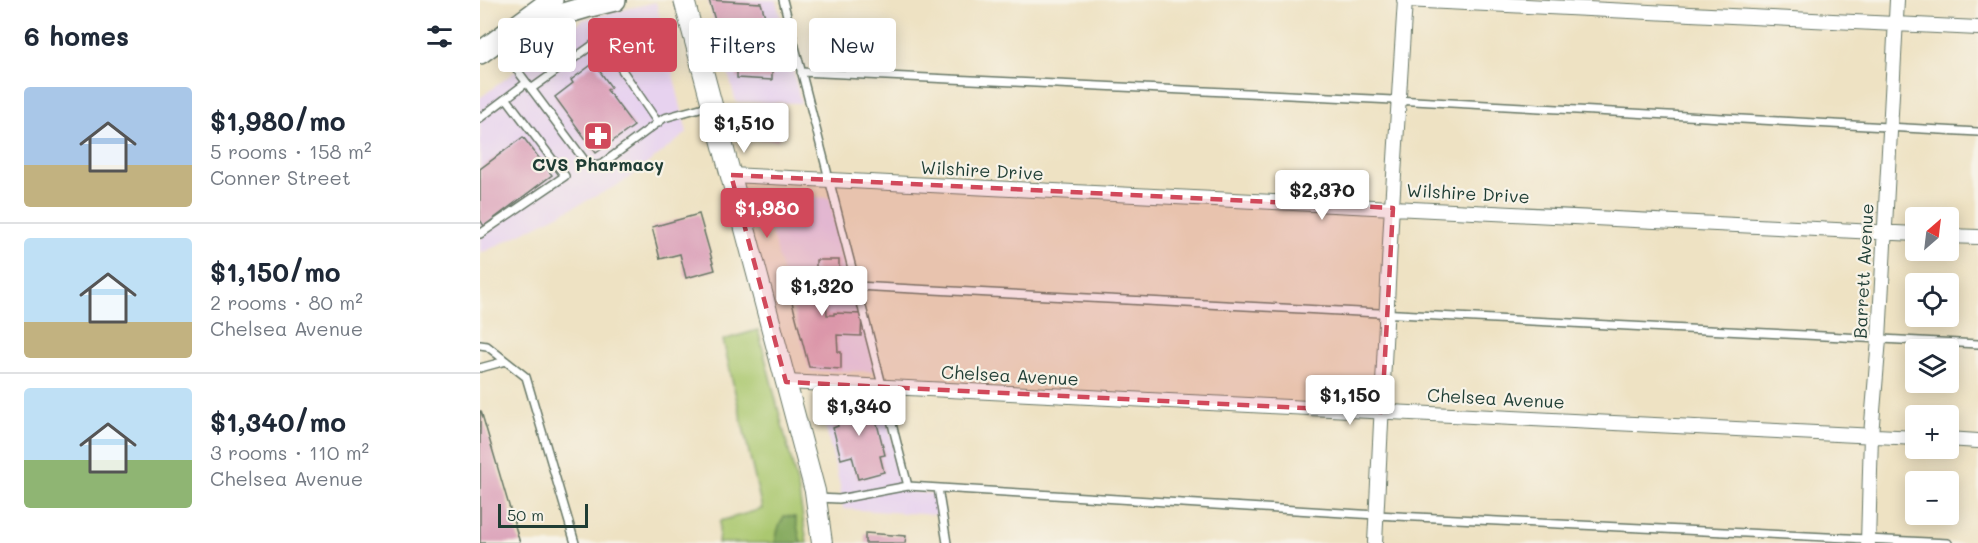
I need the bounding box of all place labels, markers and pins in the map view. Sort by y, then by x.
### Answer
pin: $1,510 [695,103,793,154]
pharmacy icon: CVS Pharmacy [582,120,614,152]
place label: CVS Pharmacy [532,152,664,176]
pin: $2,370 [1273,170,1371,221]
pin: $1,980 [718,188,816,239]
pin: $1,320 [773,266,871,317]
pin: $1,150 [1301,375,1399,426]
pin: $1,340 [810,386,908,437]

